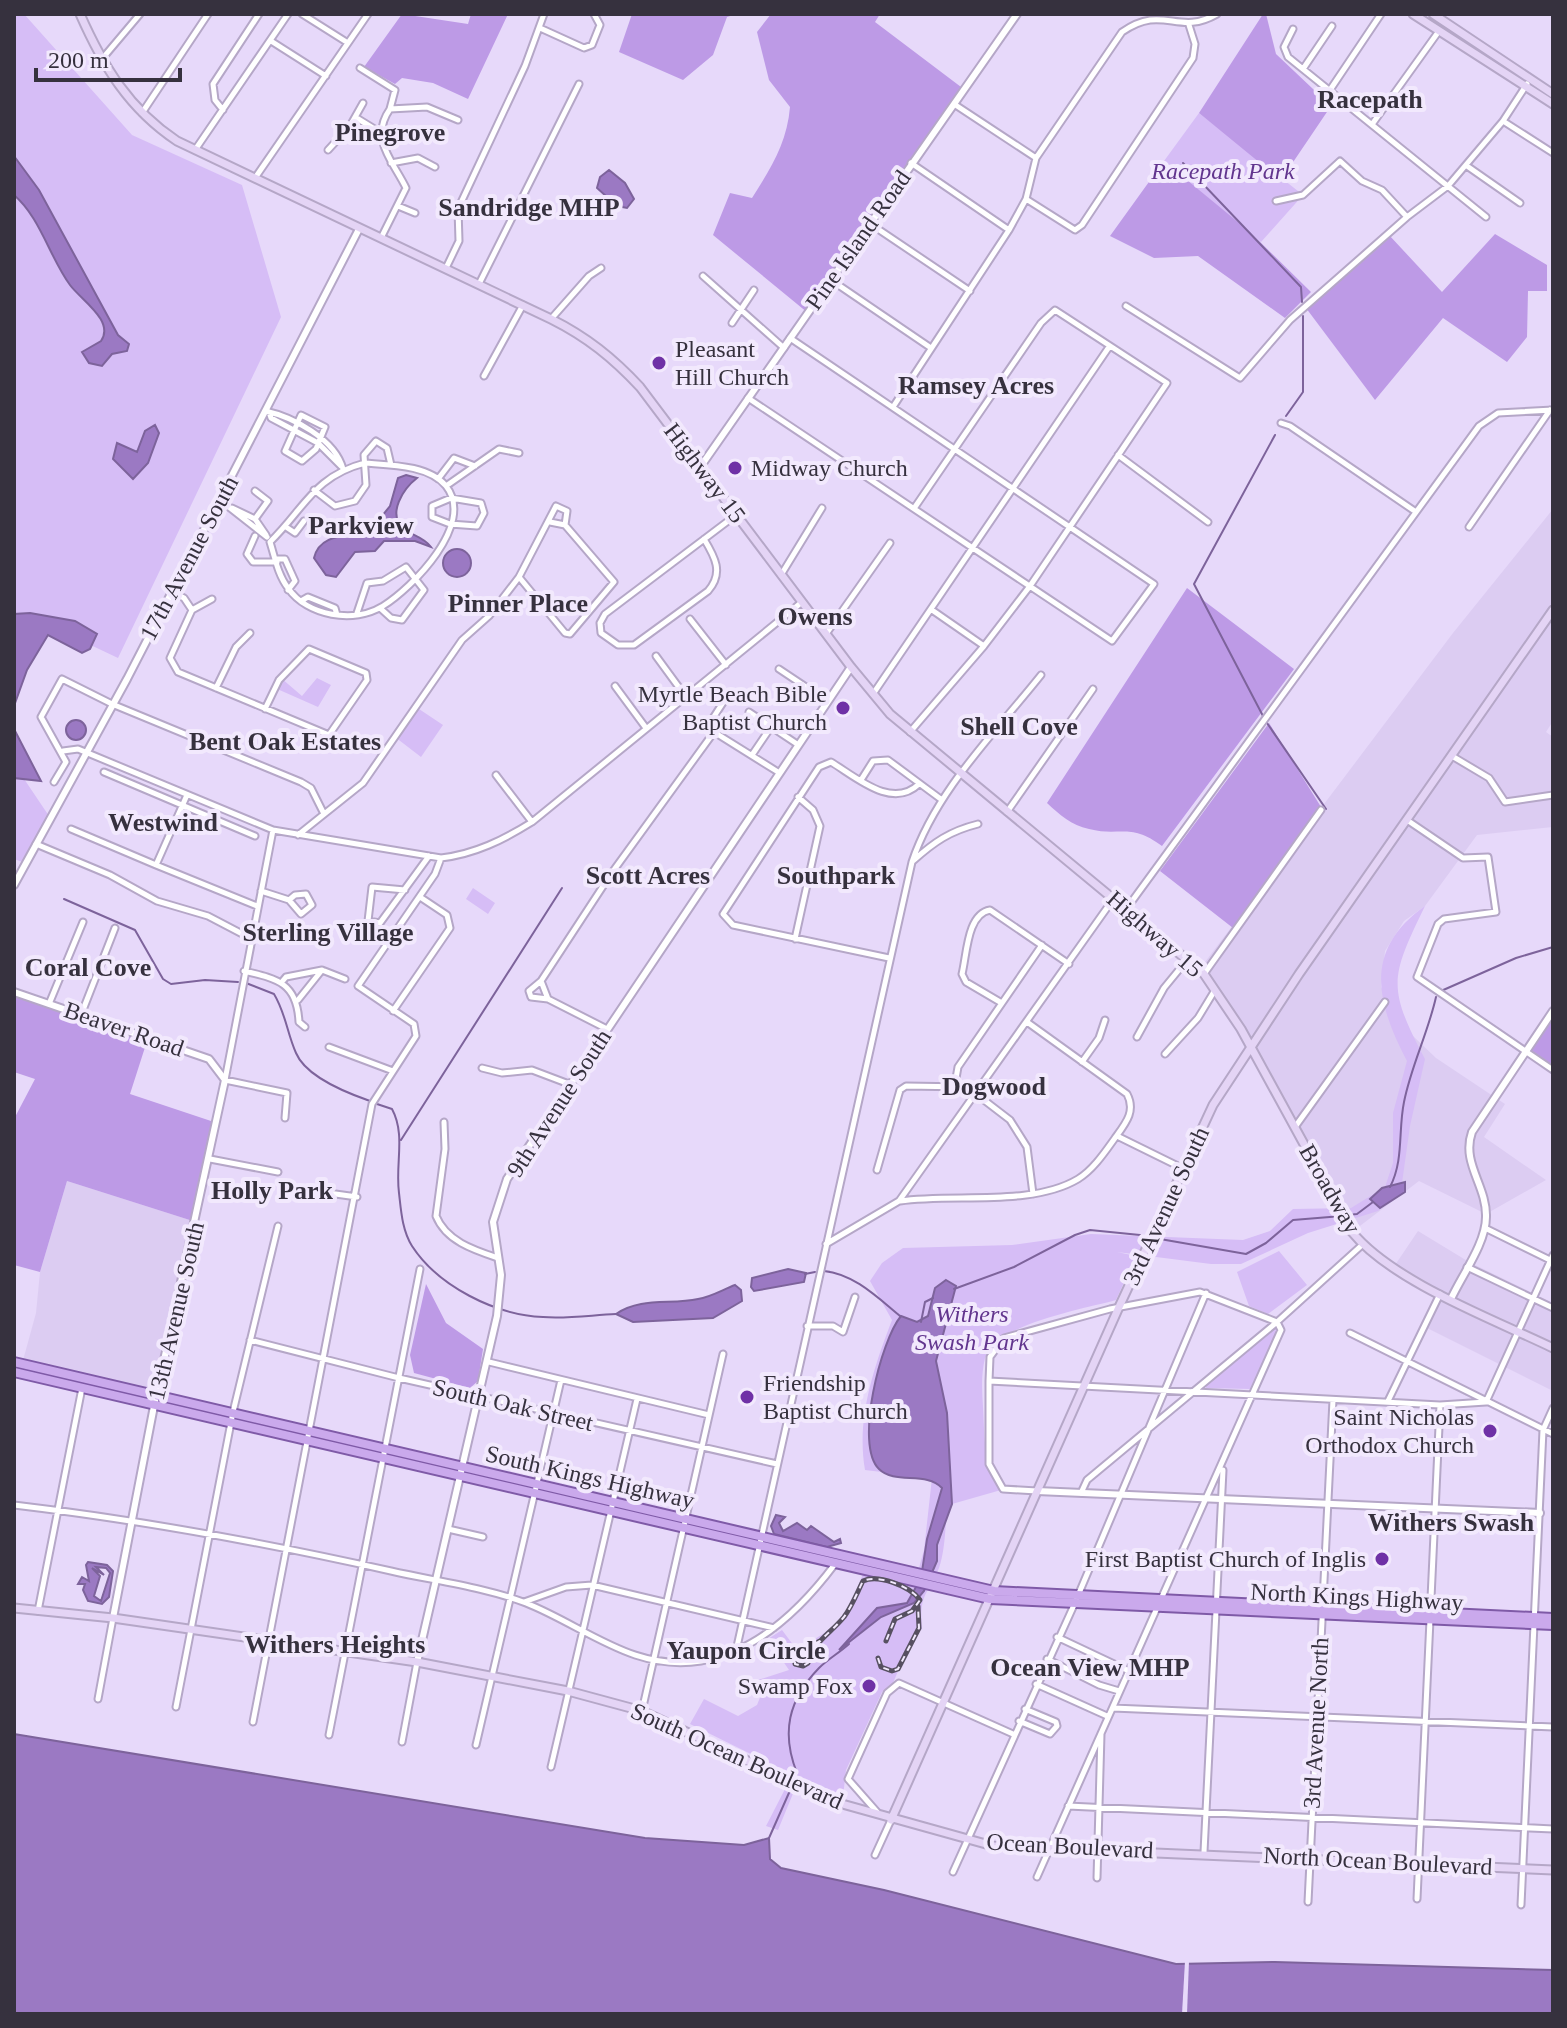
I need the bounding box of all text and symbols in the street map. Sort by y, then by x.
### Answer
scale bar [36,32,180,82]
text: 200 m [48,47,109,73]
district label: Racepath [1317,85,1423,114]
district label: Pinegrove [335,118,445,147]
park label: Racepath Park [1150,158,1295,184]
street label: Pine Island Road [800,165,916,315]
district label: Sandridge MHP [438,193,620,222]
place label: Pleasant Hill Church [675,336,789,390]
marker: Pleasant Hill Church [650,354,668,372]
district label: Ramsey Acres [898,371,1054,400]
street label: Highway 15 [659,418,751,528]
place label: Midway Church [751,455,908,481]
marker: Midway Church [726,459,744,477]
street label: 17th Avenue South [135,471,243,645]
district label: Parkview [308,511,414,540]
district label: Pinner Place [448,589,588,618]
district label: Owens [777,602,853,631]
place label: Myrtle Beach Bible Baptist Church [638,681,827,735]
marker: Myrtle Beach Bible Baptist Church [834,699,852,717]
district label: Shell Cove [960,712,1078,741]
district label: Bent Oak Estates [189,727,381,756]
district label: Westwind [108,808,218,837]
district label: Scott Acres [586,861,710,890]
district label: Southpark [777,861,896,890]
street label: Highway 15 [1102,885,1208,983]
district label: Sterling Village [242,918,414,947]
district label: Coral Cove [25,953,151,982]
street label: Beaver Road [61,996,187,1062]
street label: 9th Avenue South [502,1025,616,1181]
district label: Dogwood [942,1072,1047,1101]
street label: 3rd Avenue South [1118,1123,1214,1289]
street label: Broadway [1294,1140,1366,1238]
district label: Holly Park [211,1176,334,1205]
street label: 13th Avenue South [143,1219,209,1403]
park label: Withers Swash Park [915,1301,1029,1355]
place label: Friendship Baptist Church [763,1370,908,1424]
street label: South Oak Street [430,1374,596,1436]
marker: Friendship Baptist Church [738,1388,756,1406]
place label: Saint Nicholas Orthodox Church [1305,1404,1474,1458]
marker: Saint Nicholas Orthodox Church [1481,1422,1499,1440]
street label: South Kings Highway [483,1440,697,1514]
district label: Withers Swash [1368,1508,1535,1537]
place label: First Baptist Church of Inglis [1085,1546,1366,1572]
marker: First Baptist Church of Inglis [1373,1550,1391,1568]
street label: North Kings Highway [1250,1578,1464,1616]
district label: Withers Heights [245,1630,425,1659]
district label: Yaupon Circle [666,1636,826,1665]
street label: 3rd Avenue North [1299,1637,1333,1809]
district label: Ocean View MHP [990,1653,1190,1682]
place label: Swamp Fox [738,1673,853,1699]
marker: Swamp Fox [860,1677,878,1695]
street label: South Ocean Boulevard [627,1697,847,1815]
street label: Ocean Boulevard [986,1829,1154,1863]
street label: North Ocean Boulevard [1263,1842,1493,1880]

